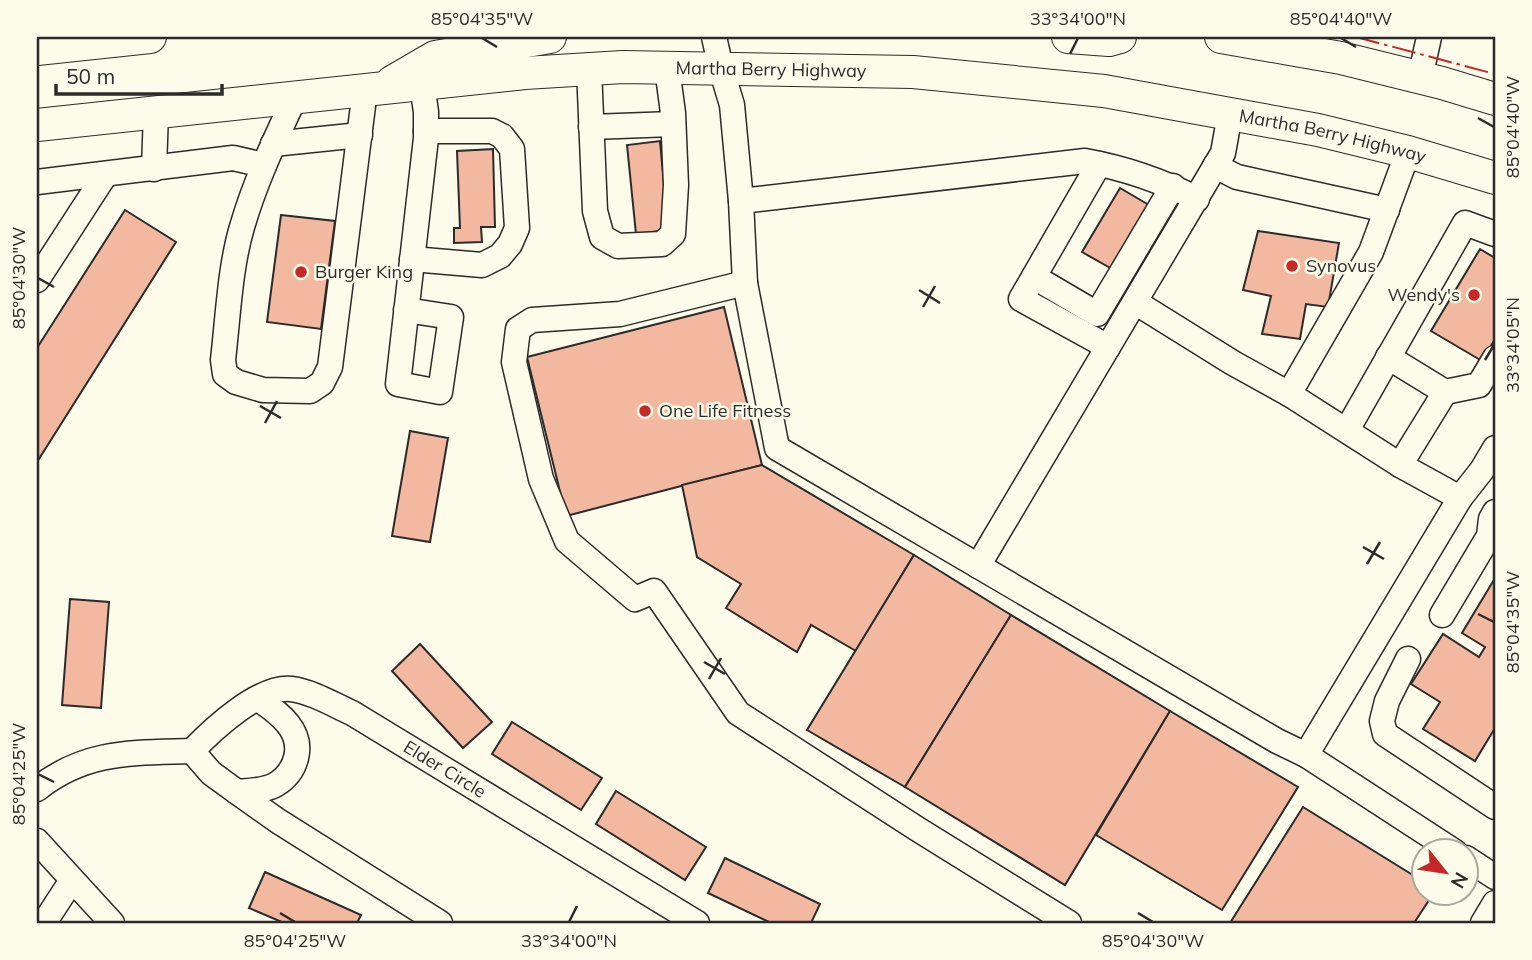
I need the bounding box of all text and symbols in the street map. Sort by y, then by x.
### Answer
text: 85°04'35"W [431,7,533,30]
text: 33°34'00"N [1030,7,1126,30]
text: 85°04'40"W [1290,7,1392,30]
scale bar [56,52,222,96]
street label: Martha Berry Highway [675,56,867,82]
text: 50 m [66,63,115,89]
text: 85°04'40"W [1501,76,1524,178]
street label: Martha Berry Highway [1237,104,1429,168]
text: 85°04'30"W [7,227,30,329]
place label: Synovus [1306,254,1376,277]
marker: Synovus [1284,258,1300,274]
place label: Burger King [315,260,413,283]
marker: Burger King [293,264,309,280]
place label: Wendy's [1387,283,1460,306]
marker: Wendy's [1466,287,1482,303]
text: 33°34'05"N [1501,297,1524,393]
place label: One Life Fitness [659,399,791,422]
marker: One Life Fitness [637,403,653,419]
text: 85°04'35"W [1501,571,1524,673]
text: 85°04'25"W [7,723,30,825]
street label: Elder Circle [399,735,491,803]
north arrow [1410,838,1480,908]
text: N [1446,868,1474,893]
text: 85°04'25"W [244,929,346,952]
text: 33°34'00"N [521,929,617,952]
text: 85°04'30"W [1102,929,1204,952]

